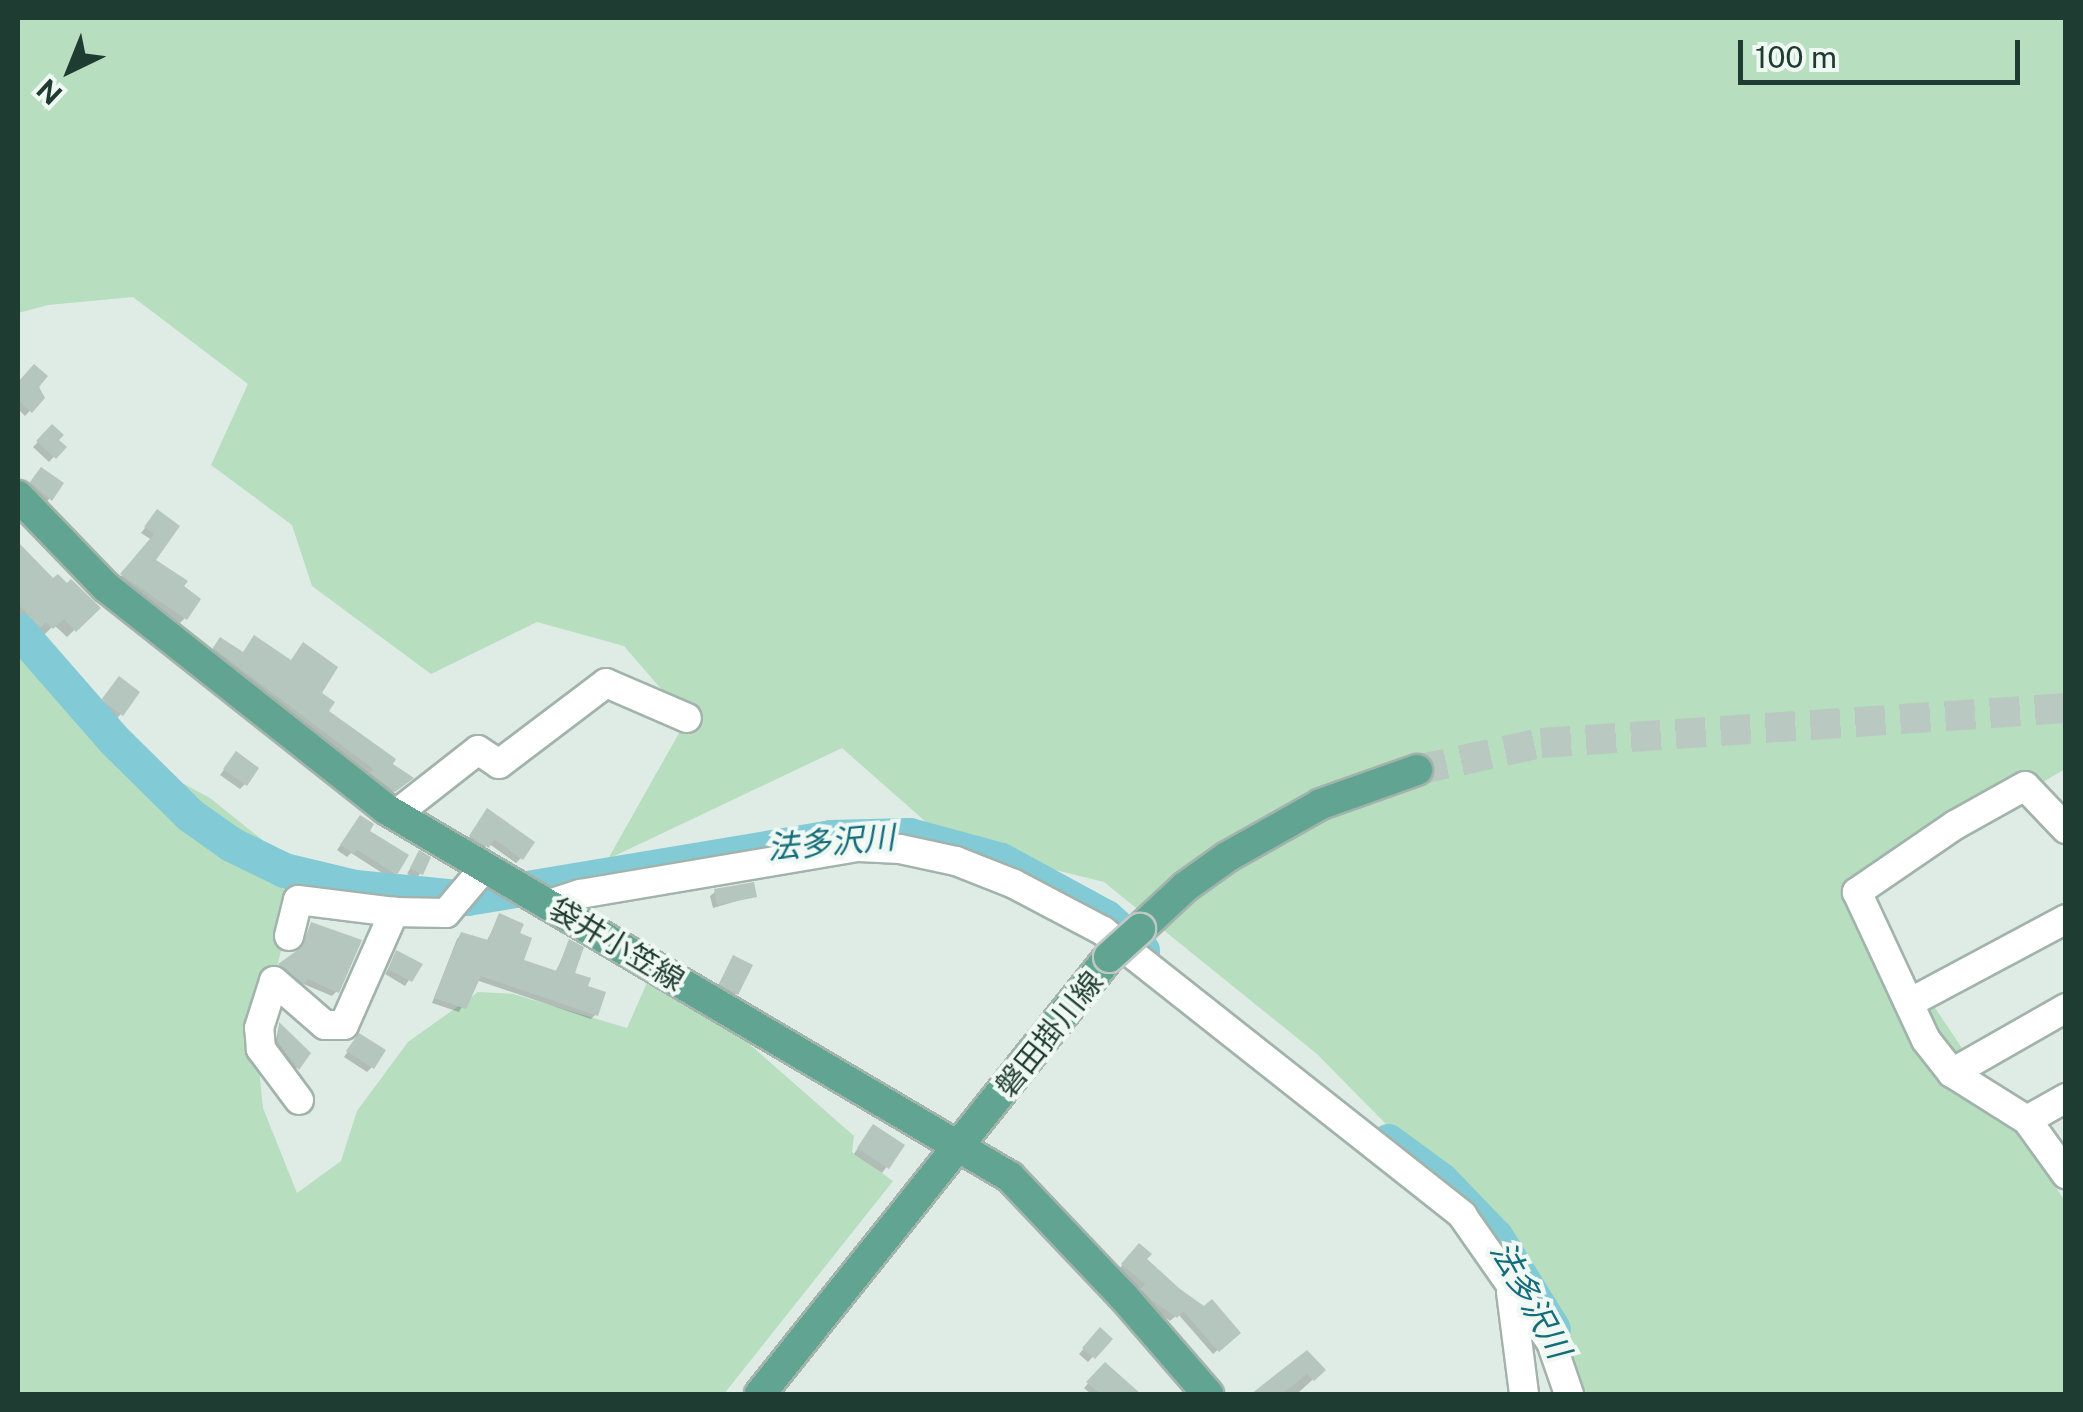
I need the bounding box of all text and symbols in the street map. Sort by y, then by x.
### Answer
north arrow [20,20,120,120]
scale bar [1743,20,2026,82]
text: 100 m [1755,39,1837,75]
text: N [30,73,68,112]
water label: 法多沢川 [766,818,896,868]
street label: 袋井小笠線 [543,890,691,998]
street label: 磐田掛川線 [988,964,1110,1104]
water label: 法多沢川 [1482,1235,1578,1365]

